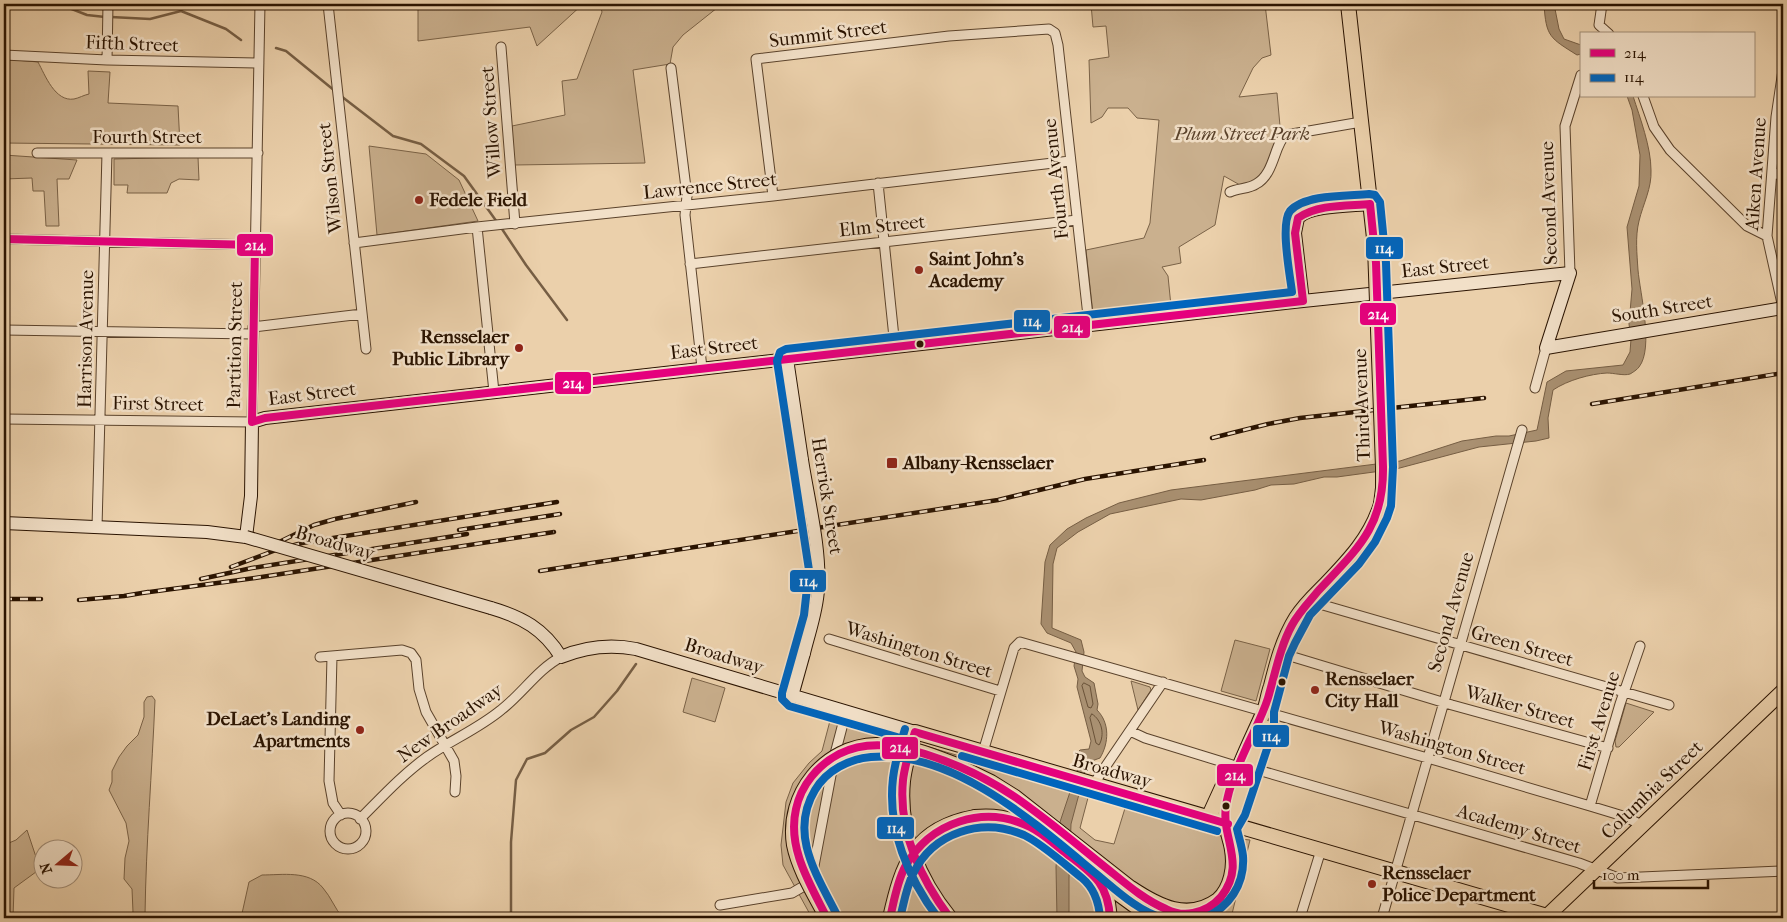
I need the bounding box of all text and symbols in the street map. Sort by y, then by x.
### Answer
street label: Summit Street [768,16,888,52]
street label: Fifth Street [85,31,179,57]
legend [1580,32,1754,98]
text: 214 [1624,44,1647,62]
street label: Willow Street [476,65,506,180]
text: 114 [1624,68,1645,86]
street label: Aiken Avenue [1741,117,1771,232]
street label: Fourth Avenue [1039,118,1073,240]
street label: Wilson Street [313,121,347,235]
park label: Plum Street Park [1173,123,1310,145]
street label: Fourth Street [92,126,202,148]
street label: Second Avenue [1536,141,1562,265]
street label: Lawrence Street [642,168,778,204]
place label: Fedele Field [428,189,528,211]
marker: Fedele Field [413,194,425,206]
street label: Elm Street [838,210,927,241]
line badge: 214 [236,233,274,257]
line badge: 114 [1365,236,1404,260]
text: 214 [245,237,266,254]
text: 114 [1375,240,1394,257]
place label: Saint John's Academy [928,248,1024,292]
street label: East Street [1400,251,1490,283]
marker: Saint John's Academy [913,264,925,276]
street label: Harrison Avenue [74,270,98,408]
street label: Partition Street [223,281,247,409]
street label: South Street [1610,290,1714,328]
line badge: 214 [1359,302,1397,326]
text: 214 [1368,306,1389,323]
line badge: 114 [1013,309,1051,333]
text: 114 [1023,313,1042,330]
line badge: 214 [1053,315,1091,339]
text: 214 [1062,319,1083,336]
place label: Rensselaer Public Library [392,326,510,370]
street label: East Street [669,332,759,364]
unlabelled marker [915,339,925,349]
marker: Rensselaer Public Library [513,342,525,354]
street label: Third Avenue [1349,348,1375,462]
line badge: 214 [554,371,592,395]
text: 214 [563,375,584,392]
street label: East Street [267,378,357,410]
street label: First Street [112,392,204,416]
street label: Herrick Street [807,436,847,556]
place label: Albany-Rensselaer [902,452,1054,474]
marker: Albany-Rensselaer [885,456,899,470]
street label: Broadway [293,521,378,565]
street label: Second Avenue [1423,549,1479,675]
line badge: 114 [789,569,827,593]
text: 114 [799,573,818,590]
street label: Washington Street [842,617,995,683]
street label: Green Street [1468,621,1576,671]
street label: Broadway [682,634,767,679]
place label: Rensselaer City Hall [1325,668,1415,712]
street label: First Avenue [1573,668,1625,774]
unlabelled marker [1277,677,1287,687]
street label: New Broadway [393,678,507,767]
street label: Walker Street [1462,681,1577,733]
marker: Rensselaer City Hall [1309,684,1321,696]
place label: DeLaet's Landing Apartments [206,708,351,752]
street label: Washington Street [1375,716,1528,780]
marker: DeLaet's Landing Apartments [354,724,366,736]
line badge: 114 [1252,724,1290,748]
text: 114 [1262,728,1281,745]
line badge: 214 [881,736,919,760]
street label: Columbia Street [1597,736,1707,844]
text: 214 [890,739,911,756]
street label: Broadway [1070,749,1155,793]
line badge: 214 [1216,763,1254,787]
text: 214 [1225,767,1246,784]
street label: Academy Street [1453,799,1584,858]
unlabelled marker [1221,801,1231,811]
line badge: 114 [876,816,915,840]
text: 114 [887,820,906,837]
north arrow [32,840,82,890]
scale bar [1594,857,1708,889]
text: N [36,860,56,876]
place label: Rensselaer Police Department [1382,862,1536,906]
text: 100 m [1602,866,1640,884]
marker: Rensselaer Police Department [1366,878,1378,890]

